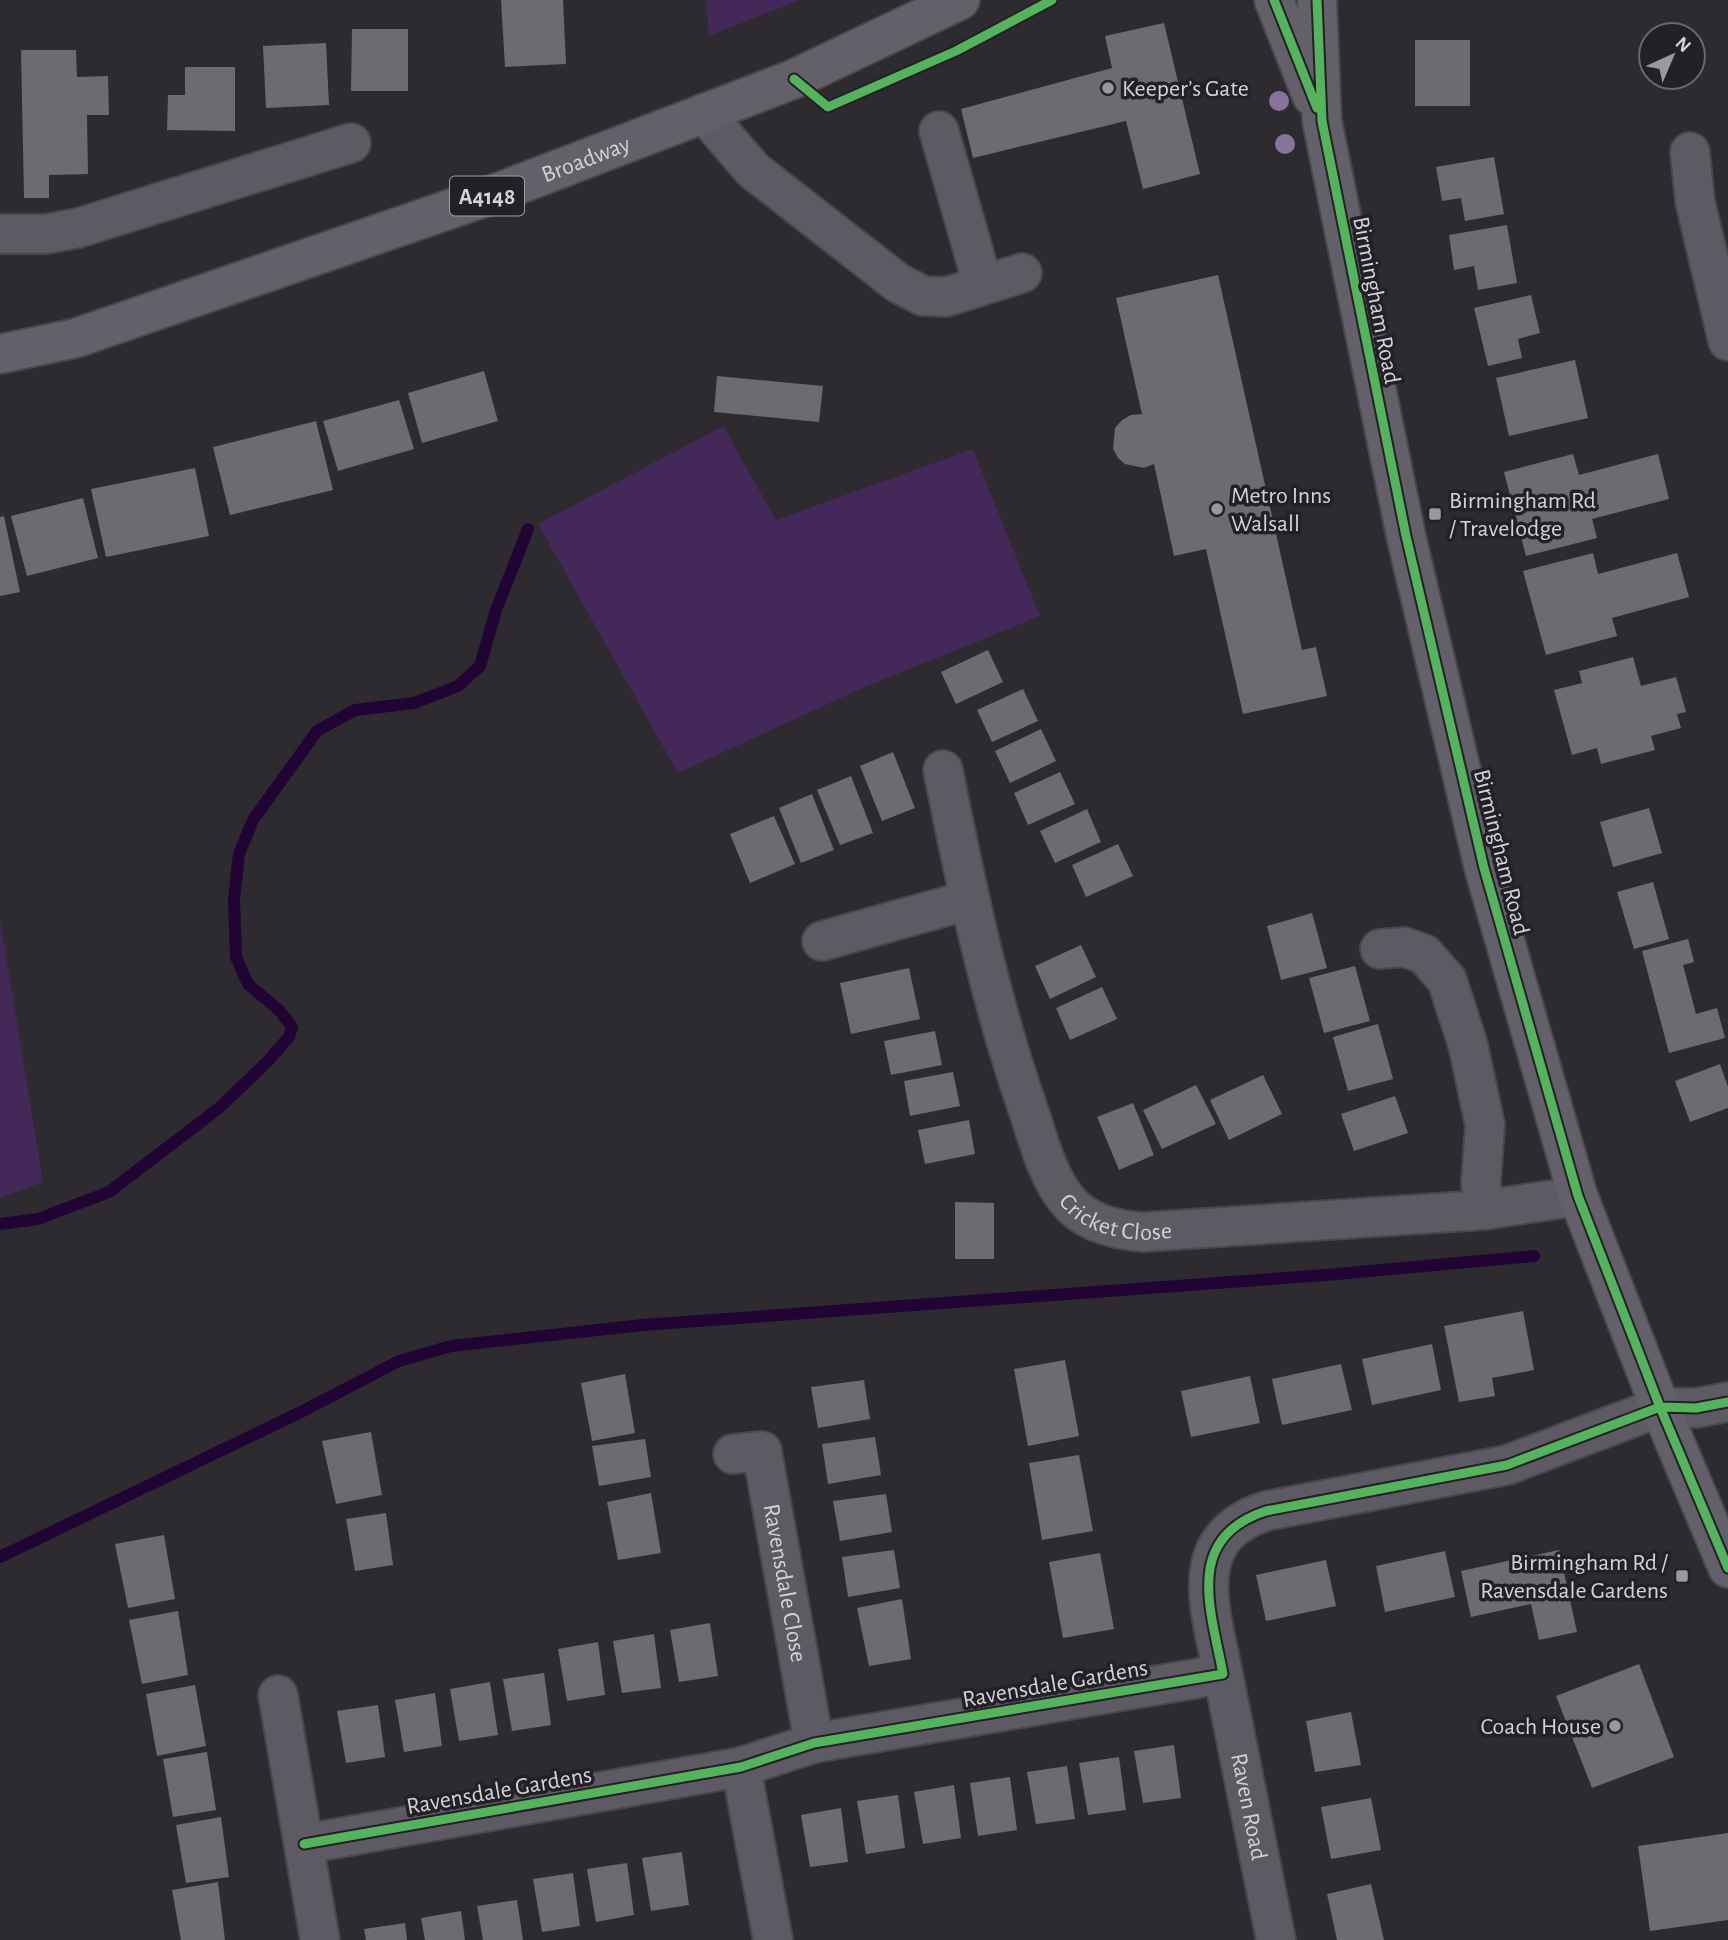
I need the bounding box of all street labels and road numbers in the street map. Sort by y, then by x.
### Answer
street label: Broadway [539,132,634,188]
road number: A4148 [450,176,524,216]
street label: Birmingham Road [1348,215,1404,386]
street label: Birmingham Road [1469,767,1533,938]
street label: Cricket Close [1054,1190,1173,1245]
street label: Ravensdale Close [759,1502,810,1664]
street label: Ravensdale Gardens [961,1656,1150,1712]
street label: Raven Road [1226,1751,1271,1862]
street label: Ravensdale Gardens [405,1763,594,1819]

